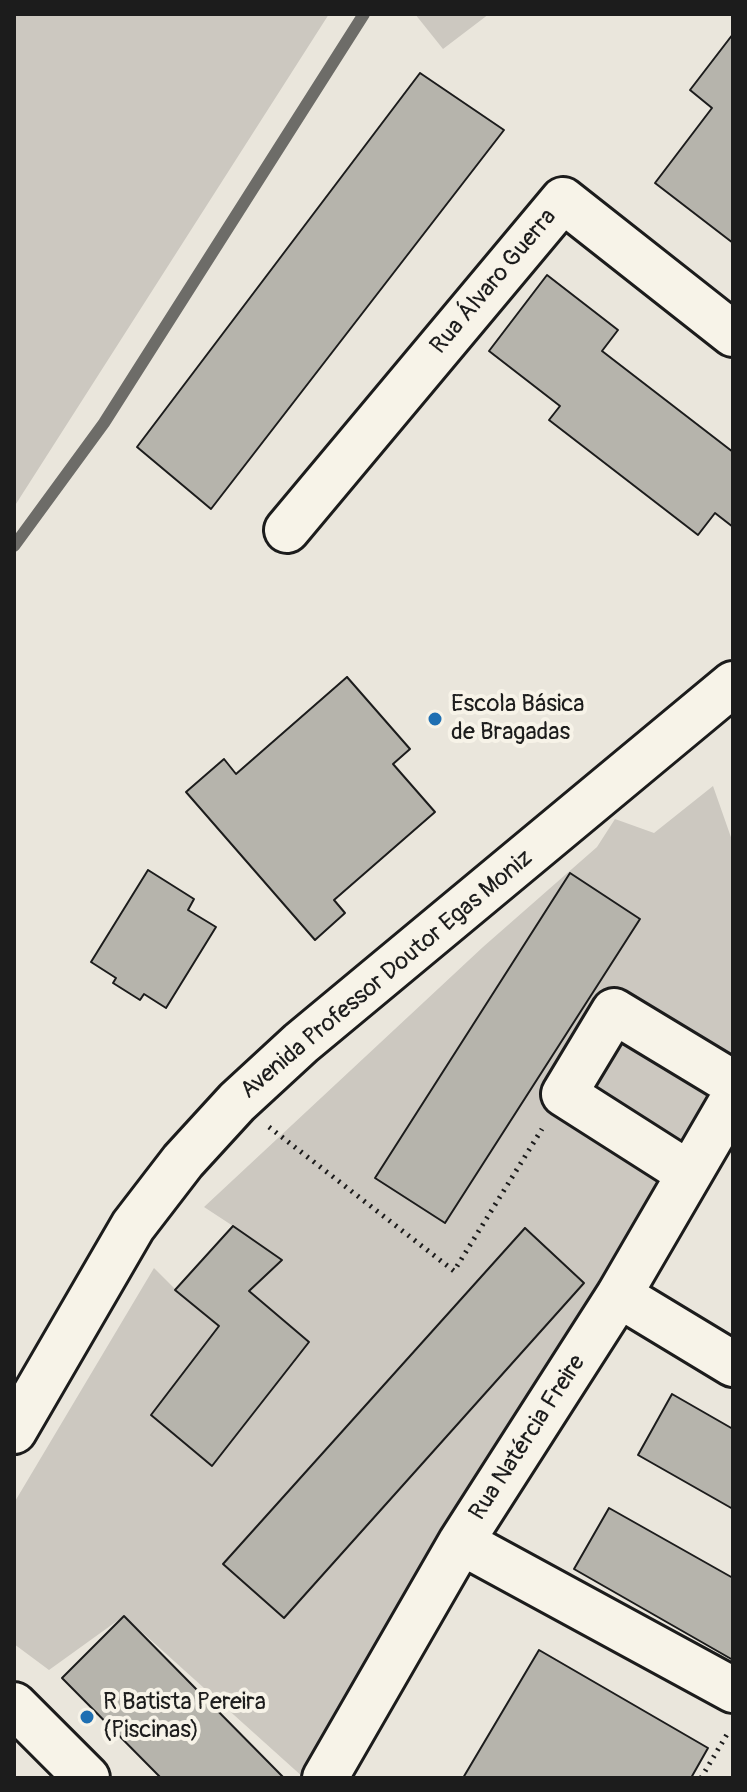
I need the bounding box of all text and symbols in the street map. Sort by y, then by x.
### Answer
street label: Rua Álvaro Guerra [425,204,563,360]
place label: Escola Básica de Bragadas [451,691,585,747]
marker: Escola Básica de Bragadas [426,710,444,728]
street label: Avenida Professor Doutor Egas Moniz [235,844,539,1106]
street label: Rua Natércia Freire [464,1350,592,1526]
place label: R Batista Pereira (Piscinas) [103,1689,266,1745]
marker: R Batista Pereira (Piscinas) [78,1708,96,1726]

